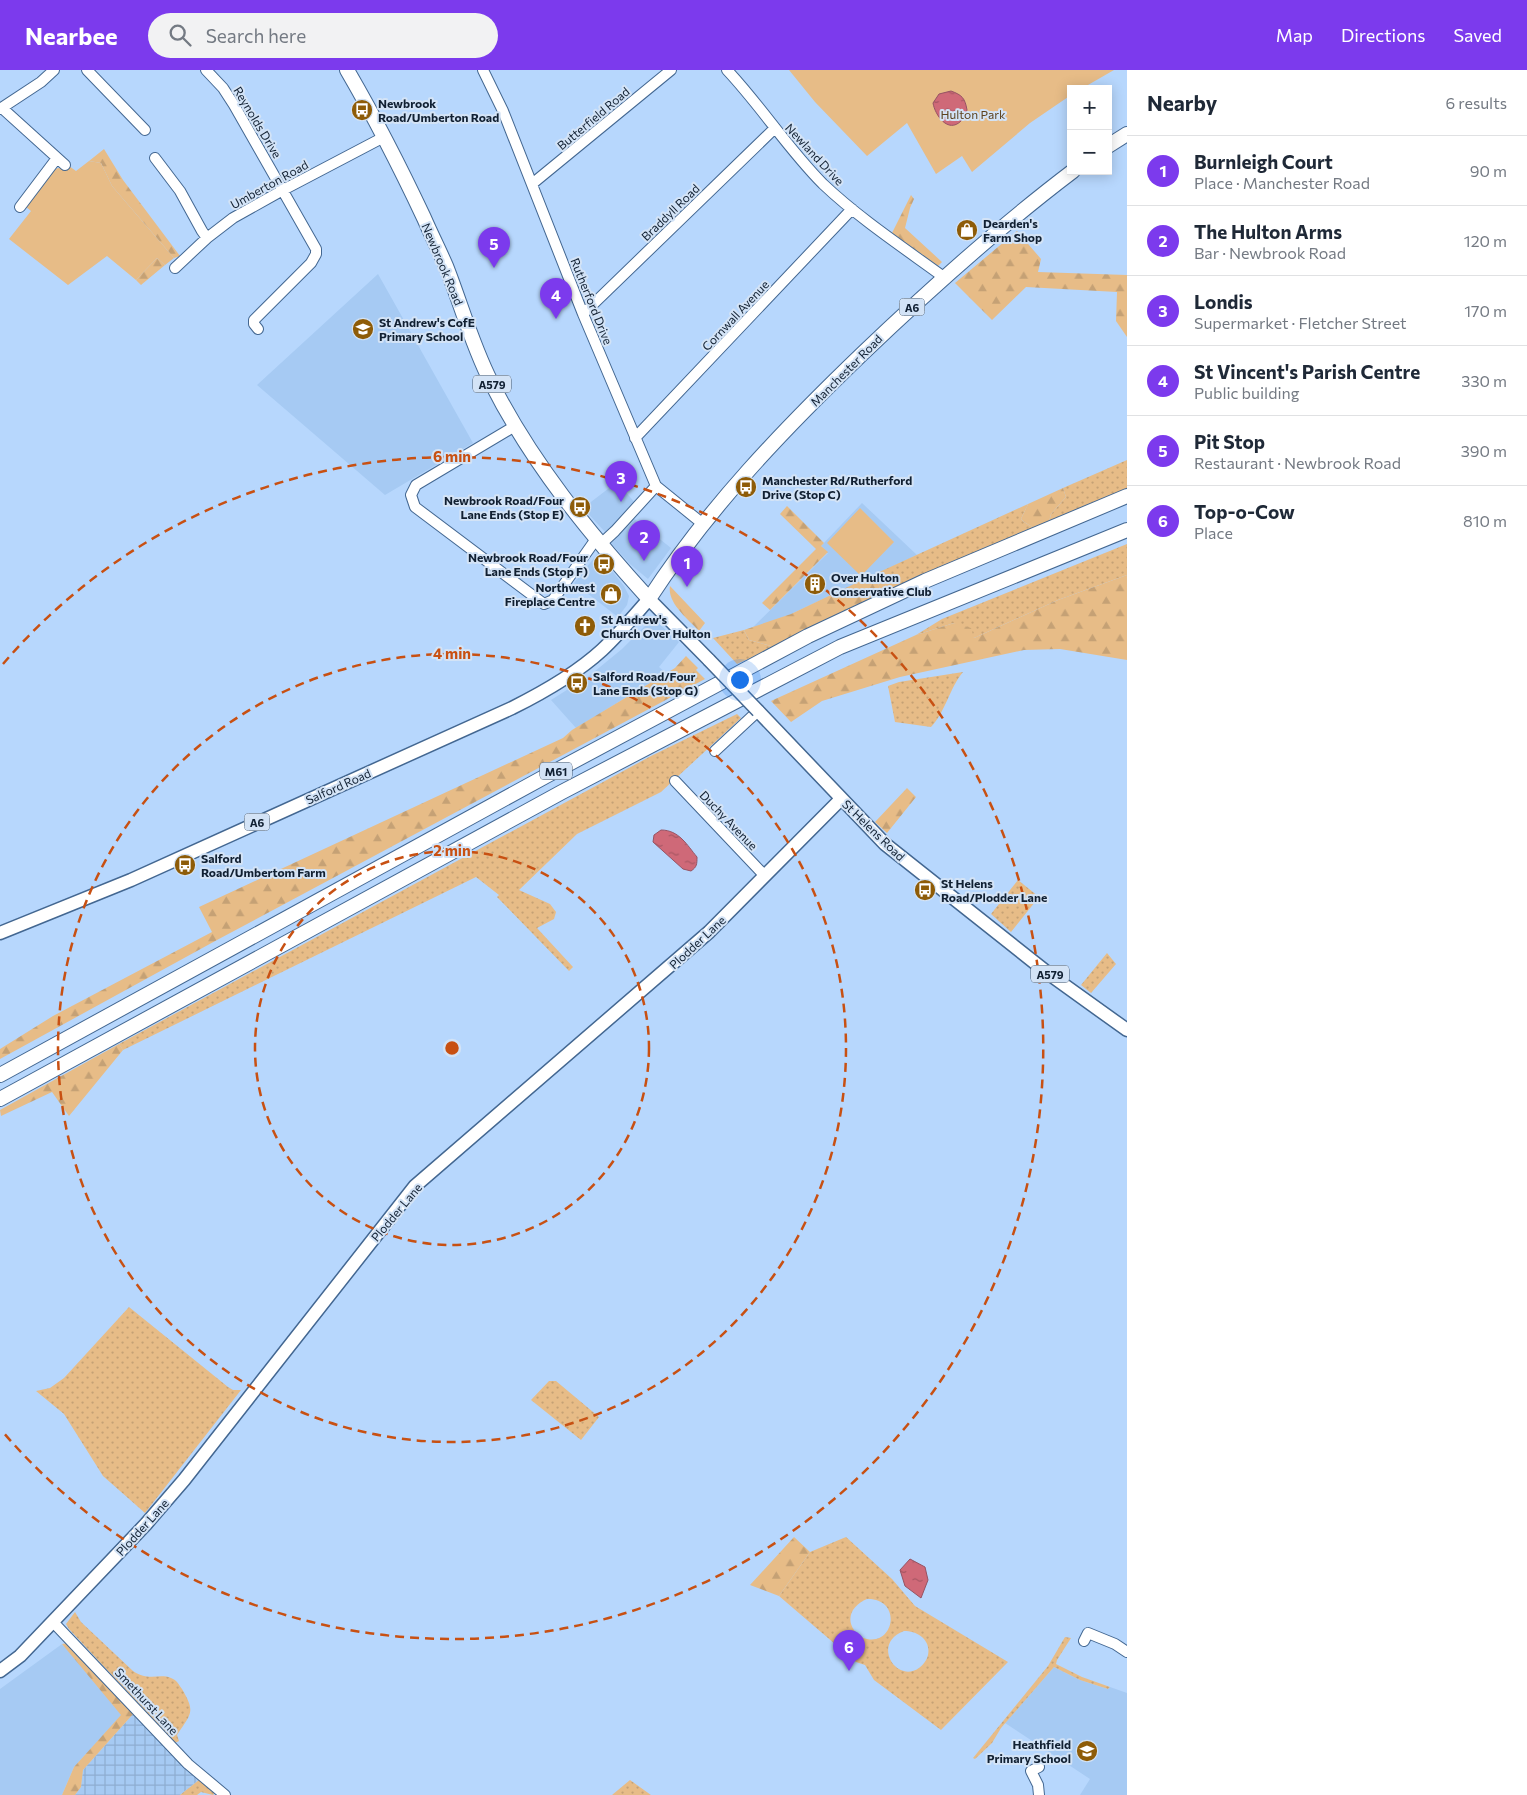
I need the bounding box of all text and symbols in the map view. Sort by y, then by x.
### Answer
search box [148,13,498,58]
text: Nearbee [25,21,118,50]
icon: search [166,21,194,49]
text: Search here [206,24,306,47]
text: Map [1276,24,1313,46]
text: Directions [1341,24,1425,46]
text: Saved [1453,24,1502,46]
street label: Reynolds Drive [231,84,285,160]
street label: Butterfield Road [554,84,632,152]
map controls [1067,85,1112,175]
button: + [1067,85,1112,130]
text: Nearby [1147,90,1217,115]
text: 6 results [1446,93,1507,112]
place label: Newbrook Road/Umberton Road [378,96,499,124]
bus stop icon: Newbrook Road/Umberton Road [350,98,374,122]
park label: Hulton Park [940,107,1006,121]
street label: Newland Drive [783,120,847,188]
button: − [1067,130,1112,175]
text: Burnleigh Court [1194,150,1333,173]
street label: Umberton Road [228,157,310,211]
text: 1 [1159,161,1167,180]
text: 90 m [1470,161,1507,180]
text: Place · Manchester Road [1194,173,1370,192]
street label: Braddyll Road [638,181,702,243]
place label: Dearden's Farm Shop [983,216,1042,244]
shop icon: Dearden's Farm Shop [955,218,979,242]
text: The Hulton Arms [1194,220,1342,243]
street label: Newbrook Road [419,221,467,307]
pin: 5 [478,227,510,268]
text: 2 [1158,231,1168,250]
text: 120 m [1464,231,1507,250]
text: Bar · Newbrook Road [1194,243,1346,262]
street label: Rutherford Drive [568,256,616,346]
street label: Cornwall Avenue [699,277,771,353]
pin: 4 [540,278,572,319]
text: Londis [1194,290,1253,313]
road number: A6 [900,298,924,316]
text: 3 [1158,301,1168,320]
text: 170 m [1464,301,1507,320]
text: Supermarket · Fletcher Street [1194,313,1407,332]
place label: St Andrew's CofE Primary School [379,315,475,343]
school or university icon: St Andrew's CofE Primary School [351,317,375,341]
street label: Manchester Road [807,331,885,409]
text: St Vincent's Parish Centre [1194,360,1420,383]
text: 4 [1158,371,1168,390]
text: 330 m [1461,371,1507,390]
road number: A579 [473,376,511,392]
text: Public building [1194,383,1299,402]
text: Pit Stop [1194,430,1265,453]
text: 5 [1158,441,1168,460]
text: 390 m [1461,441,1507,460]
text: 6 min [433,447,471,465]
text: Restaurant · Newbrook Road [1194,453,1401,472]
pin: 3 [605,461,637,502]
place label: Manchester Rd/Rutherford Drive (Stop C) [762,473,912,501]
bus stop icon: Manchester Rd/Rutherford Drive (Stop C) [734,475,758,499]
place label: Newbrook Road/Four Lane Ends (Stop E) [444,493,564,521]
bus stop icon: Newbrook Road/Four Lane Ends (Stop E) [568,495,592,519]
text: Top-o-Cow [1194,500,1295,523]
text: 6 [1158,511,1168,530]
text: 810 m [1463,511,1507,530]
pin: 2 [628,520,660,561]
text: Place [1194,523,1233,542]
pin: 1 [671,546,703,587]
place label: Newbrook Road/Four Lane Ends (Stop F) [468,550,588,578]
bus stop icon: Newbrook Road/Four Lane Ends (Stop F) [592,552,616,576]
place label: Over Hulton Conservative Club [831,570,932,598]
building icon: Over Hulton Conservative Club [803,572,827,596]
place label: Northwest Fireplace Centre [505,580,595,608]
shop icon: Northwest Fireplace Centre [599,582,623,606]
place label: St Andrew's Church Over Hulton [601,612,711,640]
church icon: St Andrew's Church Over Hulton [573,614,597,638]
text: 4 min [433,644,471,662]
your location [727,667,753,693]
place label: Salford Road/Four Lane Ends (Stop G) [593,669,698,697]
bus stop icon: Salford Road/Four Lane Ends (Stop G) [565,671,589,695]
road number: M61 [540,762,572,779]
street label: Salford Road [303,765,373,807]
street label: Duchy Avenue [697,788,761,852]
street label: St Helens Road [840,797,908,863]
road number: A6 [244,814,270,830]
text: 2 min [433,841,471,859]
place label: Salford Road/Umbertom Farm [201,851,326,879]
bus stop icon: Salford Road/Umbertom Farm [173,853,197,877]
place label: St Helens Road/Plodder Lane [941,876,1047,904]
bus stop icon: St Helens Road/Plodder Lane [913,878,937,902]
street label: Plodder Lane [666,913,728,971]
road number: A579 [1031,966,1069,982]
centre of rings [443,1039,461,1057]
street label: Plodder Lane [368,1180,424,1244]
street label: Plodder Lane [113,1496,171,1558]
pin: 6 [833,1630,865,1671]
street label: Smethurst Lane [113,1665,181,1737]
place label: Heathfield Primary School [987,1737,1071,1765]
school or university icon: Heathfield Primary School [1075,1739,1099,1763]

